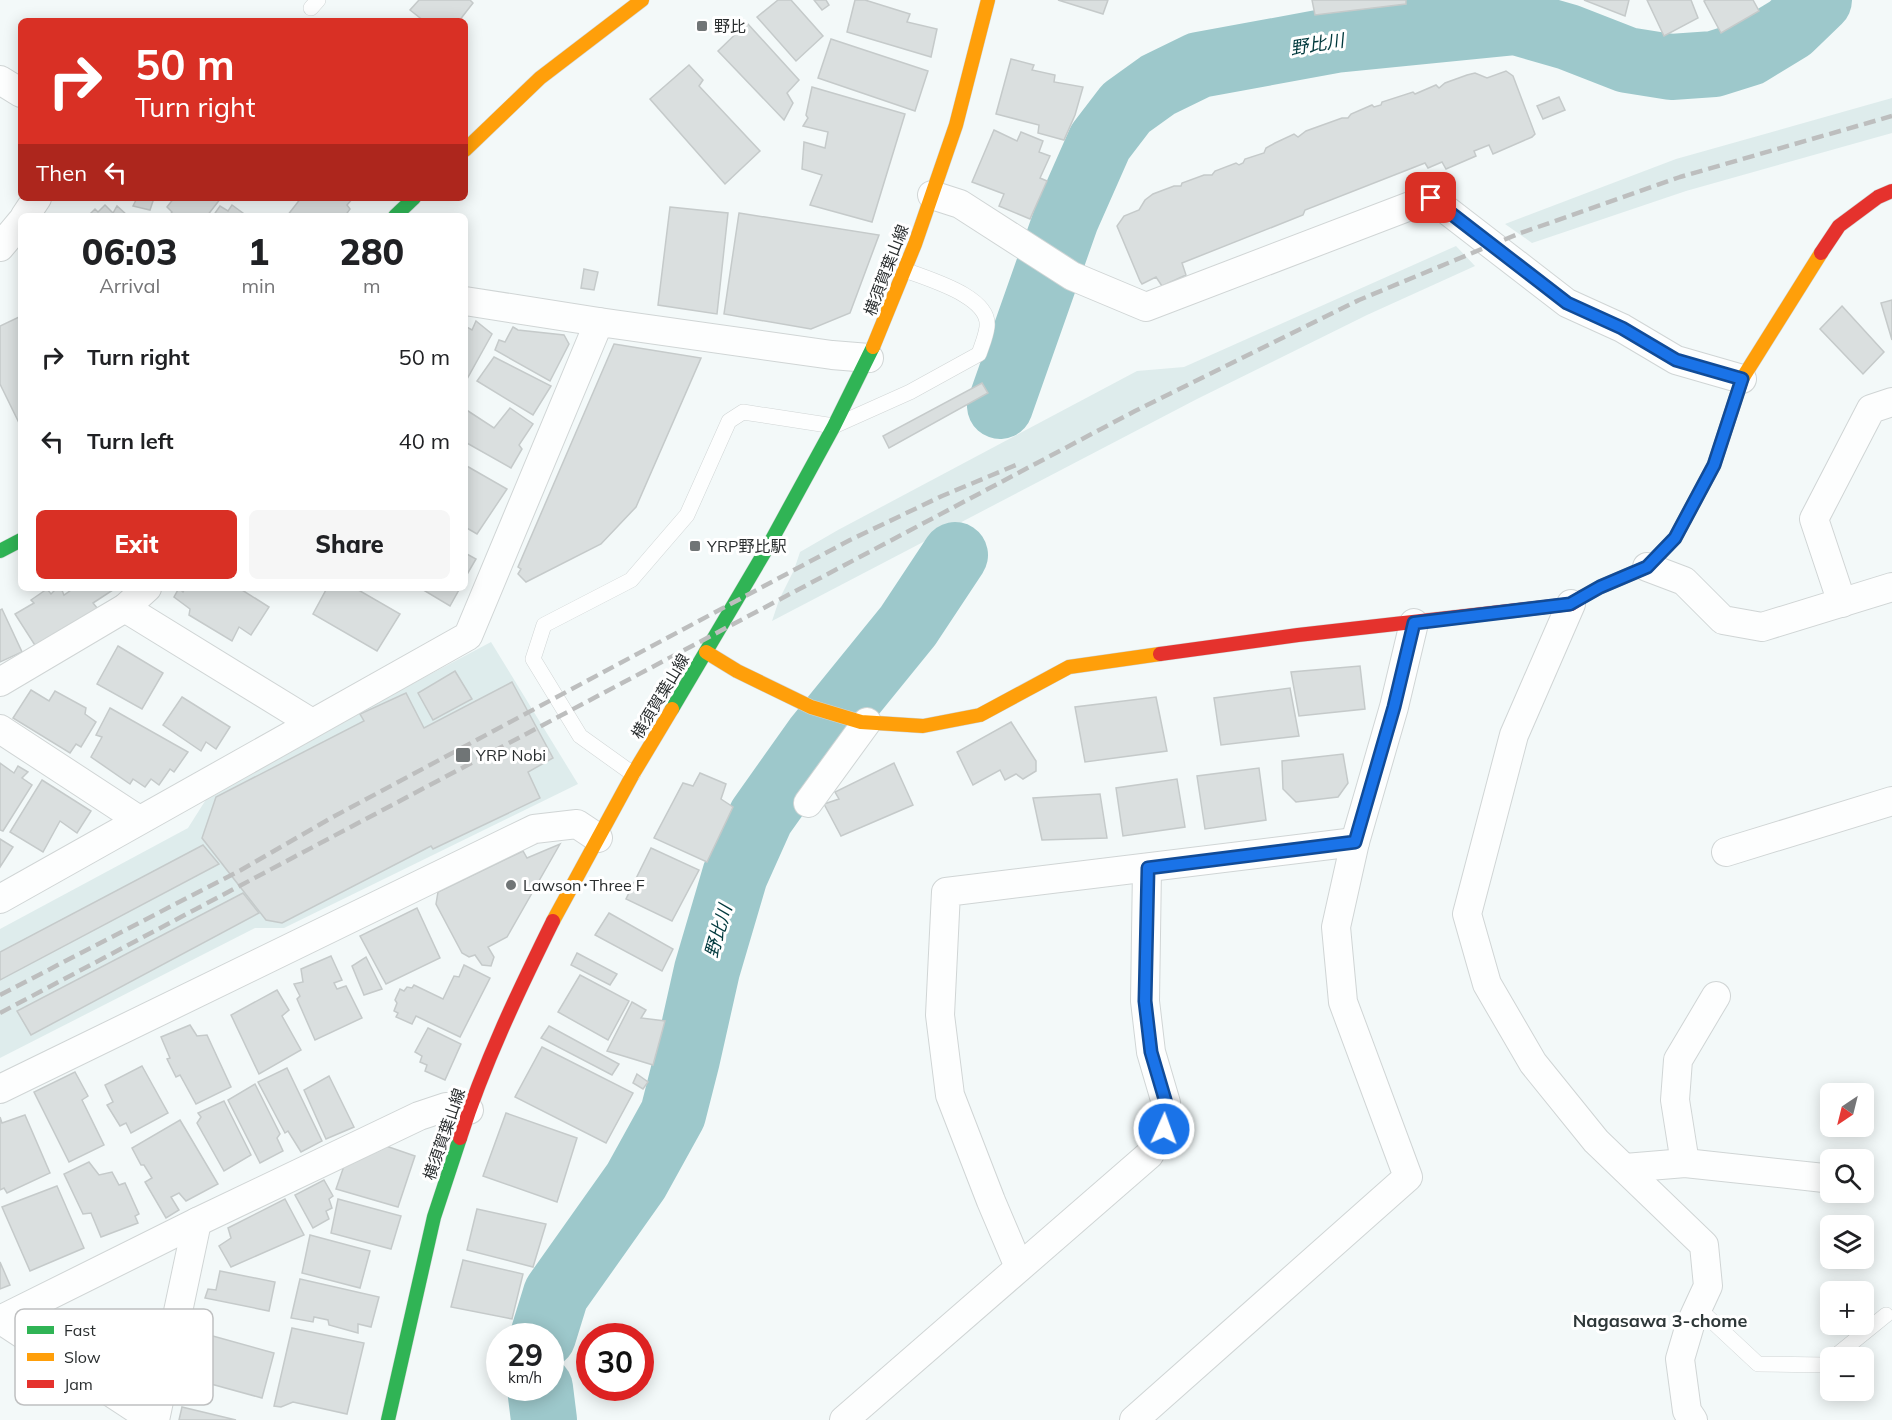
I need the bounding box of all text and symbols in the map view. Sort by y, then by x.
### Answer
place label: 野比 [714,16,746,36]
marker: 野比 [695,19,709,33]
water label: 野比川 [1289,28,1347,60]
text: 50 m [135,38,235,91]
icon: right [36,42,114,120]
text: Turn right [135,90,255,124]
icon: left [99,156,132,189]
text: Then [36,159,87,187]
pin [1405,172,1456,223]
icon: arrive [1414,181,1447,214]
street label: 横須賀葉山線 [859,222,913,318]
text: 06:03 [82,229,178,274]
text: 1 [248,229,269,274]
text: 280 [339,229,404,274]
text: Arrival [99,273,160,298]
text: min [241,273,276,298]
text: m [363,273,381,298]
icon: right [36,341,69,374]
text: Turn right [87,343,190,371]
text: 50 m [399,343,450,371]
icon: left [36,425,69,458]
text: Turn left [87,427,174,455]
text: 40 m [399,427,450,455]
button: Exit [36,510,237,579]
button: Share [249,510,450,579]
place label: YRP野比駅 [706,536,786,556]
marker: YRP野比駅 [688,539,702,553]
street label: 横須賀葉山線 [627,650,693,742]
place label: YRP Nobi [475,745,546,765]
marker: YRP Nobi [454,746,472,764]
place label: Lawson･Three F [523,875,645,895]
marker: Lawson･Three F [504,878,518,892]
water label: 野比川 [700,900,737,960]
north arrow [1820,1083,1874,1137]
map controls [1820,1083,1874,1401]
street label: 横須賀葉山線 [419,1085,469,1183]
position arrow [1132,1097,1196,1161]
button: search [1820,1149,1874,1203]
button: layers [1820,1215,1874,1269]
button: + [1820,1281,1874,1335]
legend [15,1309,213,1405]
district label: Nagasawa 3-chome [1573,1309,1747,1332]
text: Fast [64,1320,96,1340]
speed limit sign: 30 [576,1323,654,1401]
text: 29 [507,1336,543,1374]
text: Slow [64,1347,101,1367]
button: − [1820,1347,1874,1401]
text: km/h [508,1368,542,1387]
text: Jam [64,1374,93,1394]

